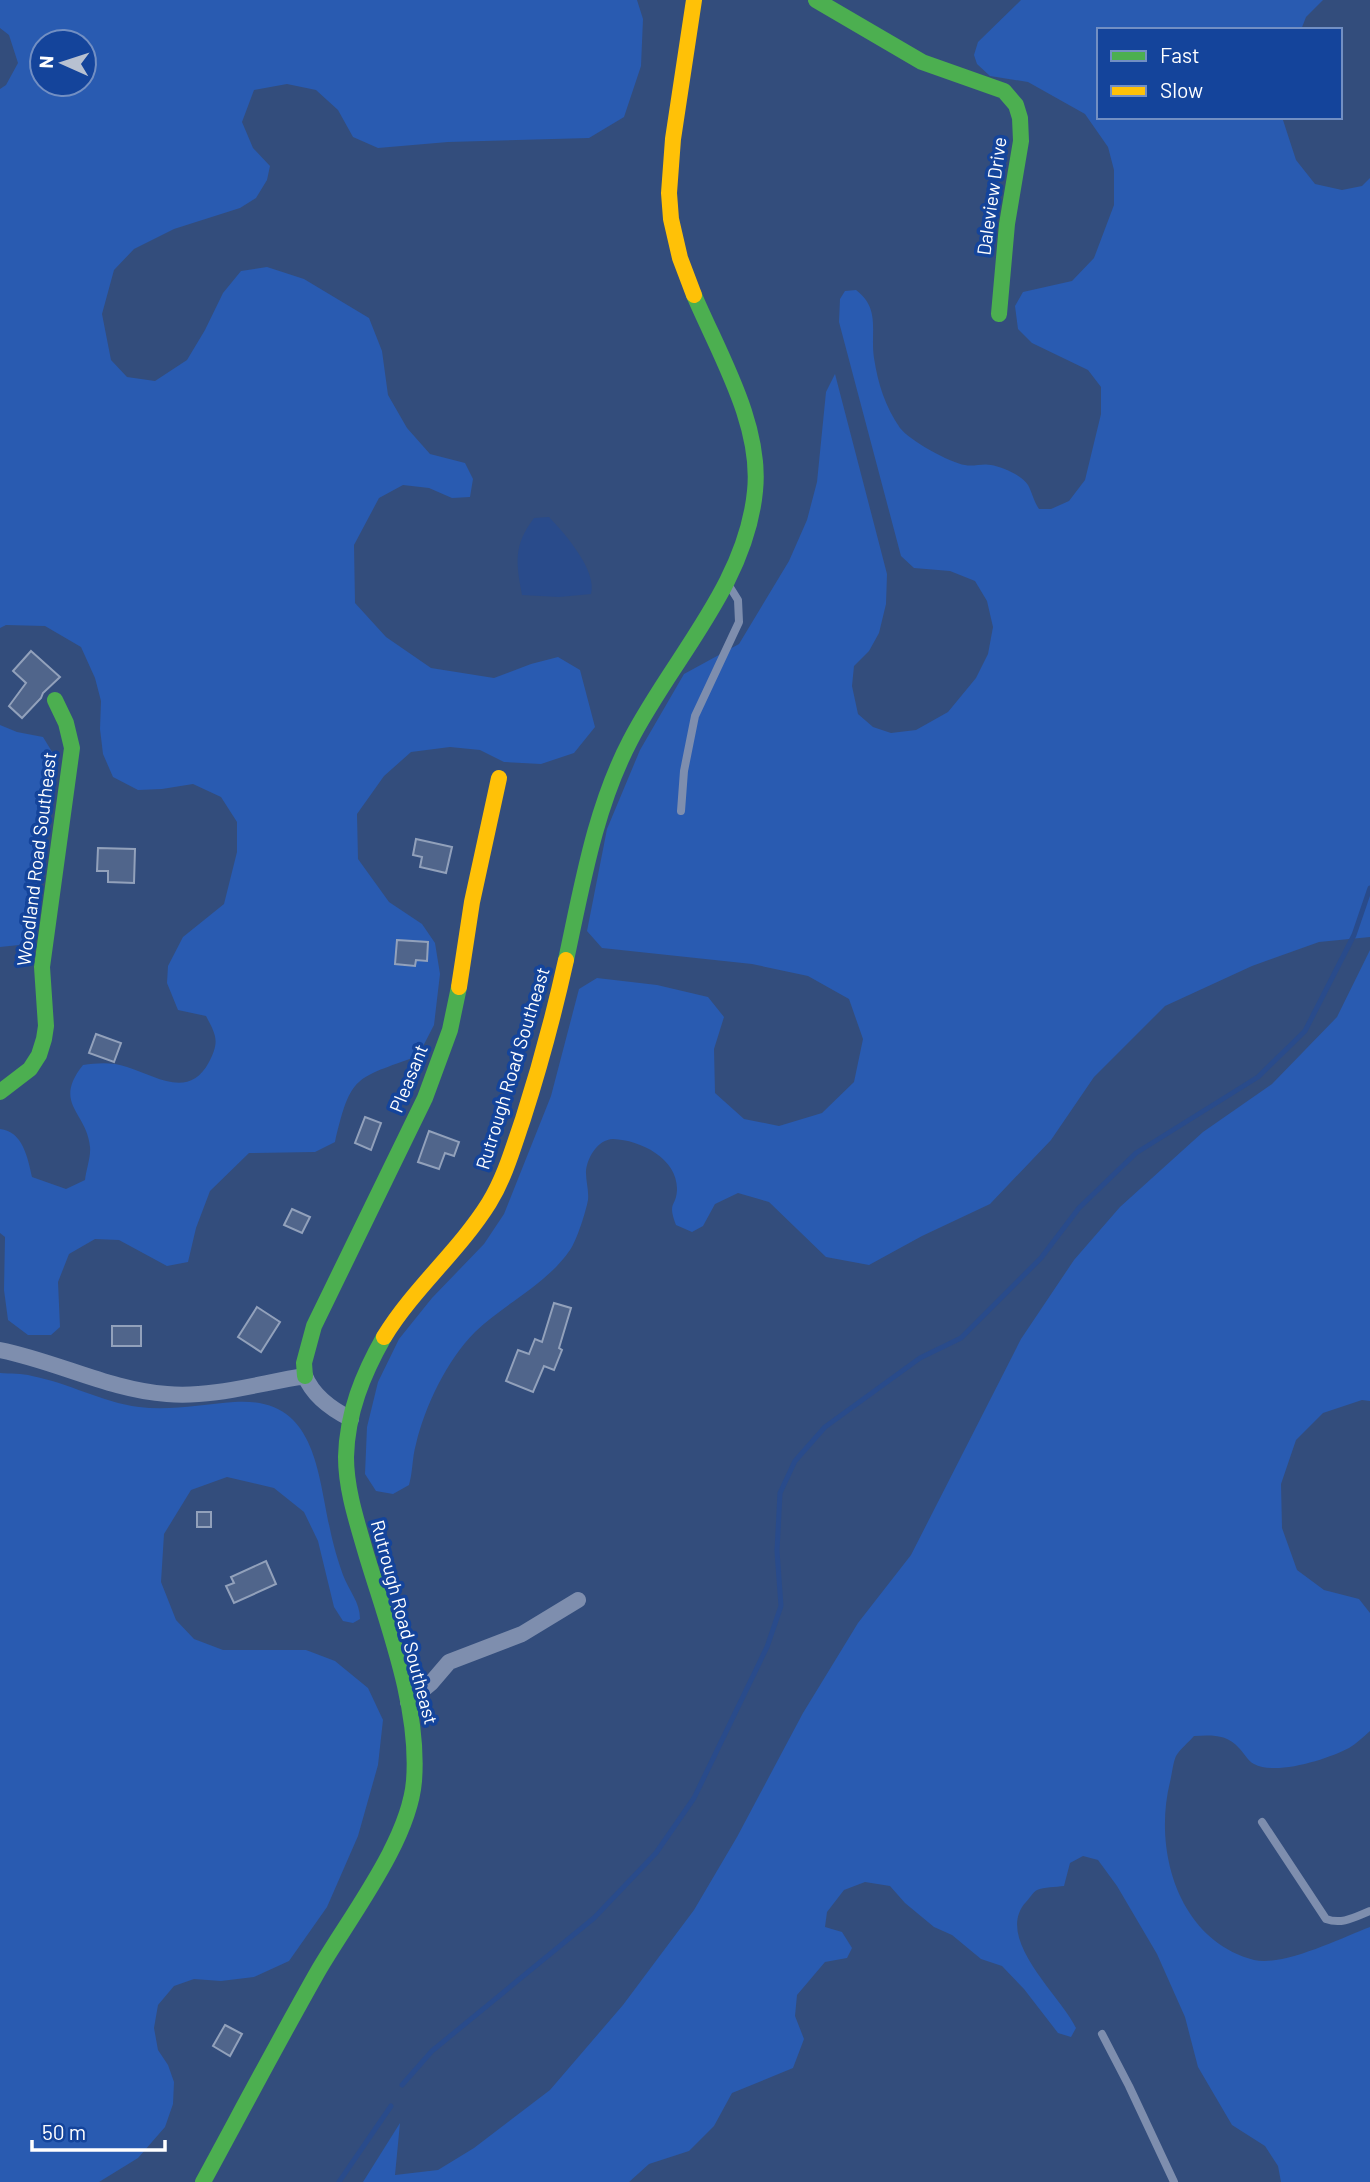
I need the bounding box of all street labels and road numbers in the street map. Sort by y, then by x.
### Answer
street label: Daleview Drive [971,135,1011,257]
street label: Woodland Road Southeast [11,751,61,967]
street label: Rutrough Road Southeast [470,964,554,1172]
street label: Pleasant [384,1041,432,1115]
street label: Rutrough Road Southeast [367,1517,443,1727]

